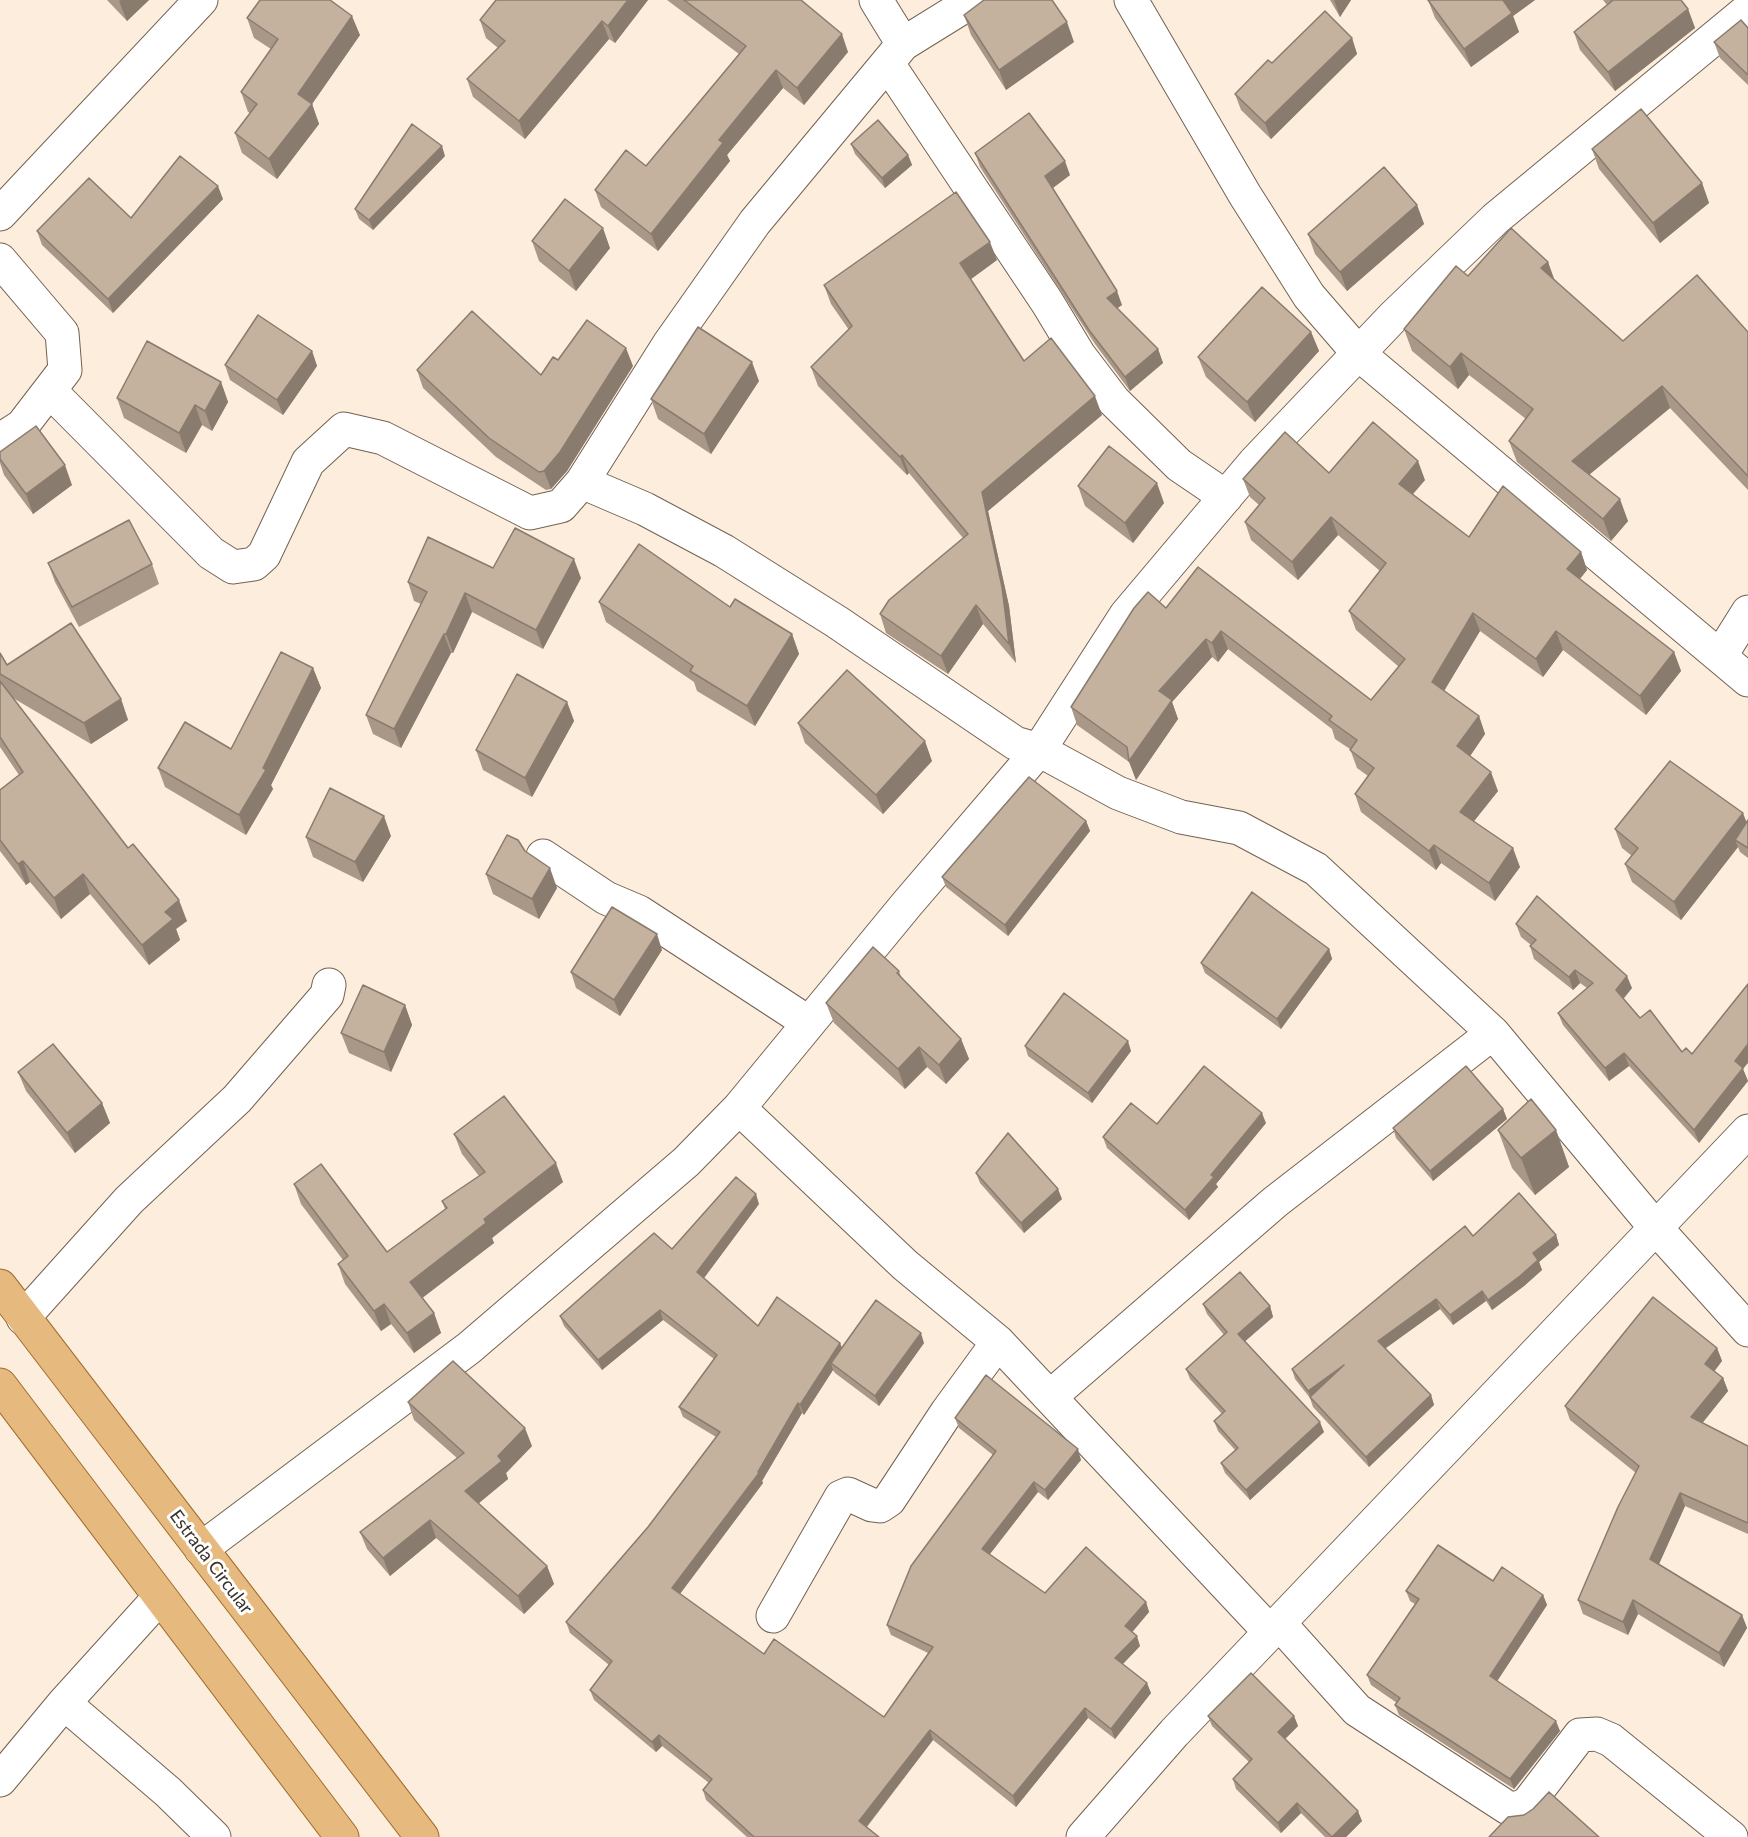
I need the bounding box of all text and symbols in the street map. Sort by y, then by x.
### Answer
street label: Estrada Circular [165,1506,257,1618]

